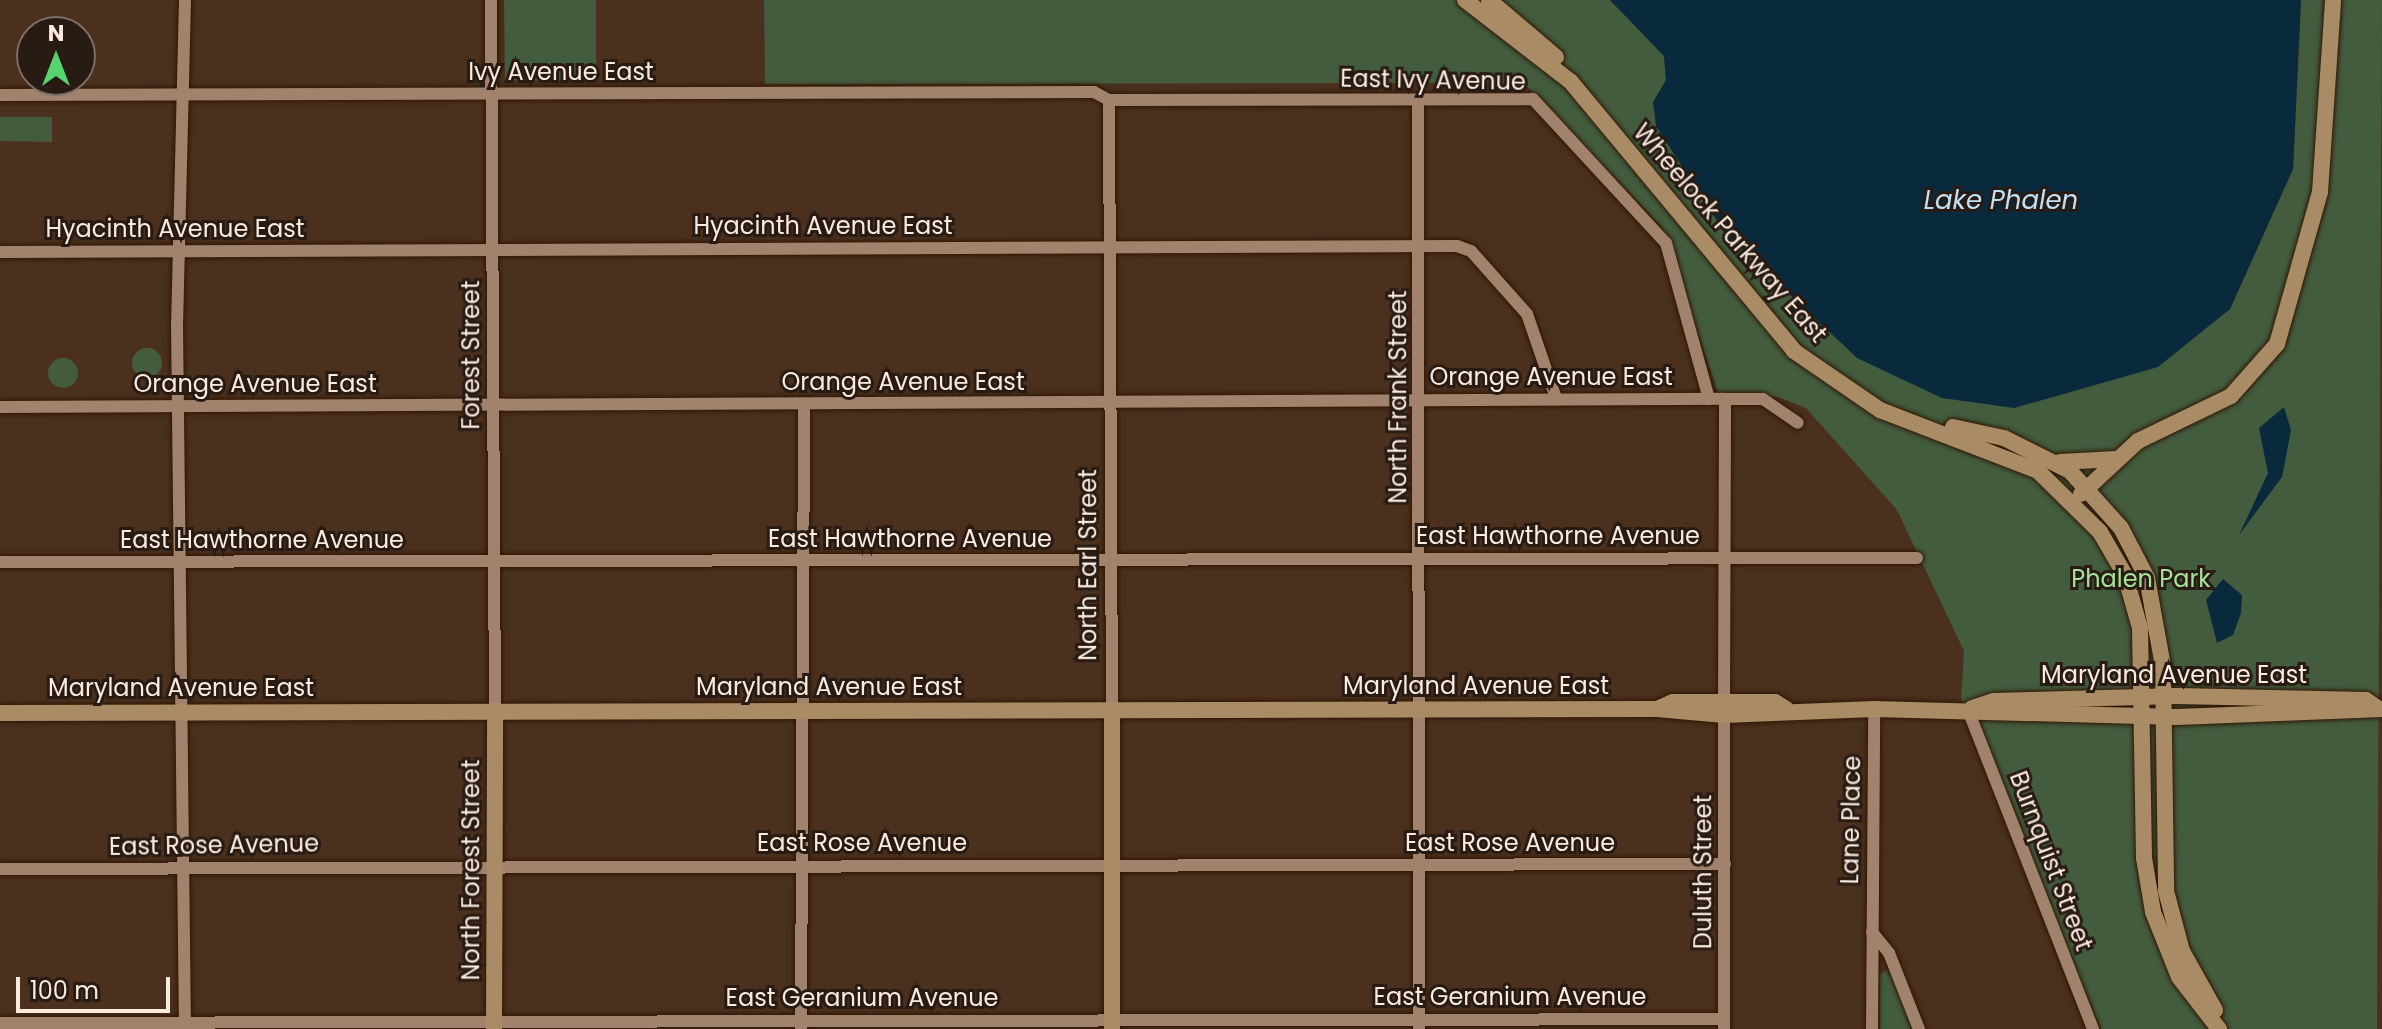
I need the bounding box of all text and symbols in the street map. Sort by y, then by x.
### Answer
north arrow [16,16,96,96]
text: N [48,18,64,49]
street label: Ivy Avenue East [468,58,654,86]
street label: East Ivy Avenue [1340,64,1526,96]
street label: Wheelock Parkway East [1627,118,1833,348]
water label: Lake Phalen [1924,185,2078,217]
street label: Hyacinth Avenue East [693,212,953,240]
street label: Hyacinth Avenue East [45,215,305,243]
street label: Forest Street [457,280,485,430]
street label: North Frank Street [1384,290,1412,504]
street label: Orange Avenue East [1429,363,1673,391]
street label: Orange Avenue East [781,368,1025,396]
street label: Orange Avenue East [133,370,377,398]
street label: North Earl Street [1074,469,1102,661]
street label: East Hawthorne Avenue [1416,522,1700,550]
street label: East Hawthorne Avenue [768,525,1052,553]
street label: East Hawthorne Avenue [120,526,404,554]
park label: Phalen Park [2071,565,2211,593]
street label: Maryland Avenue East [2041,661,2307,689]
street label: Maryland Avenue East [1343,672,1609,700]
street label: Maryland Avenue East [696,673,962,701]
street label: Maryland Avenue East [48,674,314,702]
street label: Lane Place [1835,755,1867,885]
street label: North Forest Street [457,760,485,980]
street label: Burnquist Street [2004,767,2098,955]
street label: Duluth Street [1689,795,1717,949]
street label: East Rose Avenue [109,829,319,861]
street label: East Rose Avenue [757,829,967,857]
street label: East Rose Avenue [1405,829,1615,857]
scale bar [20,961,174,1011]
text: 100 m [30,974,99,1007]
street label: East Geranium Avenue [1374,983,1646,1011]
street label: East Geranium Avenue [726,984,998,1012]

